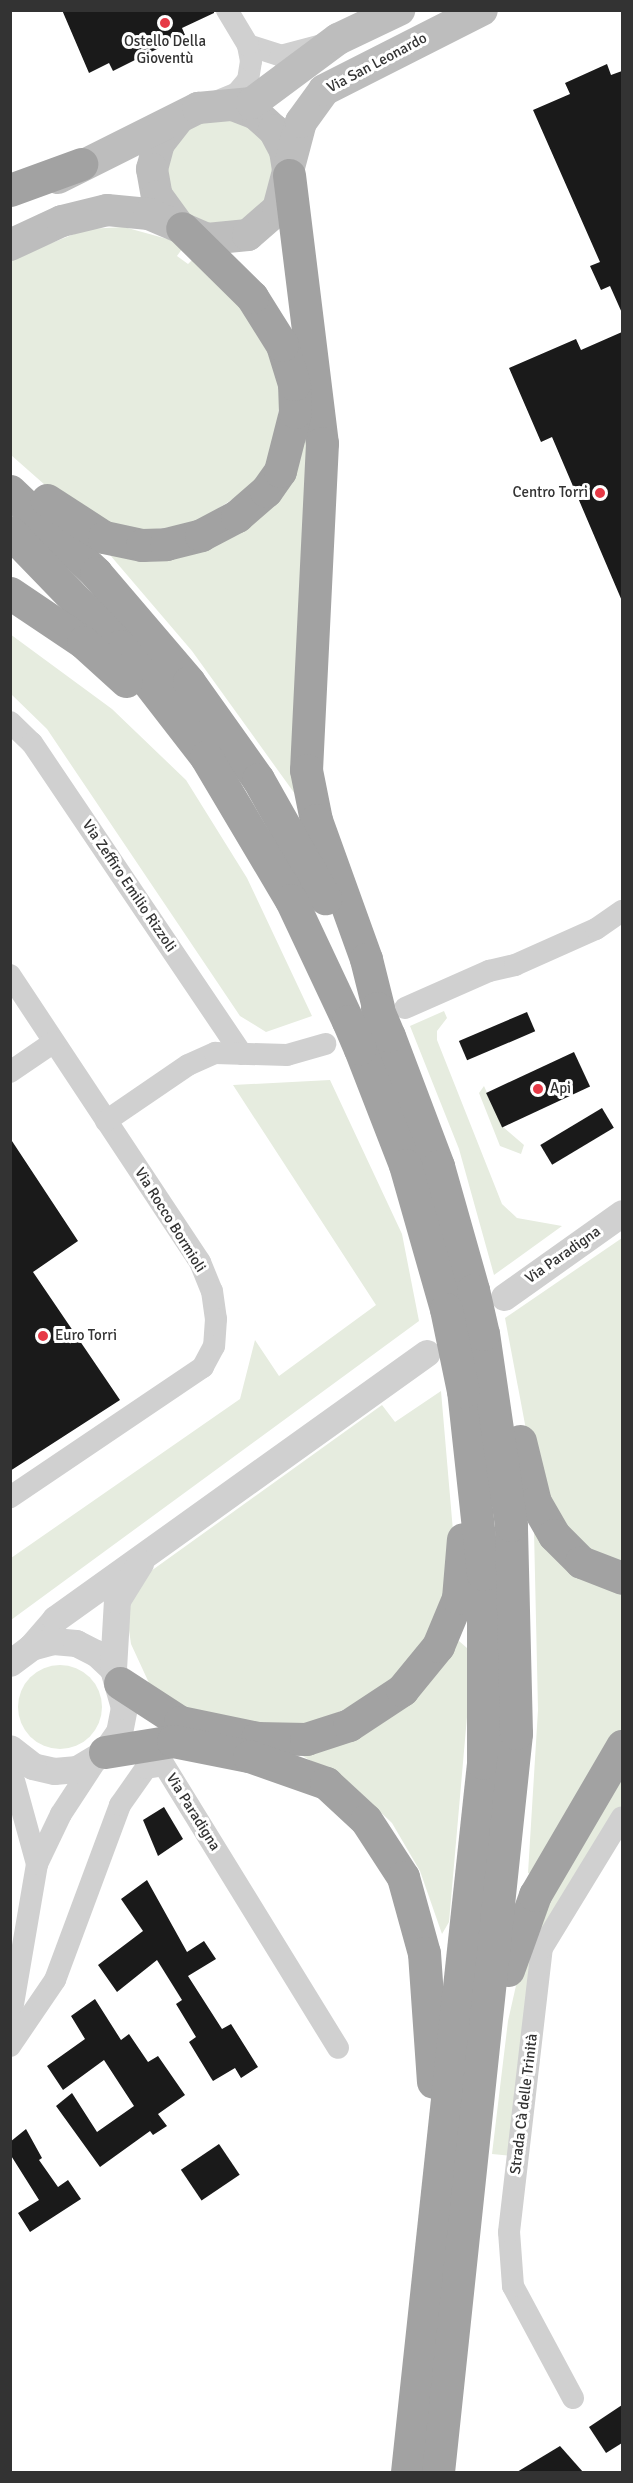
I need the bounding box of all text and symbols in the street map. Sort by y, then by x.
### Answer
marker: Ostello Della Gioventù [158,16,172,30]
street label: Via San Leonardo [324,29,430,97]
place label: Ostello Della Gioventù [124,32,206,67]
place label: Centro Torri [512,484,588,502]
marker: Centro Torri [593,486,607,500]
street label: Via Zeffiro Emilio Rizzoli [78,817,180,955]
place label: Api [550,1080,571,1098]
marker: Api [531,1082,545,1096]
street label: Via Rocco Bormioli [131,1164,209,1276]
street label: Via Paradigna [522,1222,604,1288]
place label: Euro Torri [55,1327,117,1345]
marker: Euro Torri [36,1329,50,1343]
street label: Via Paradigna [162,1770,224,1854]
street label: Strada Cà delle Trinità [506,2033,542,2175]

